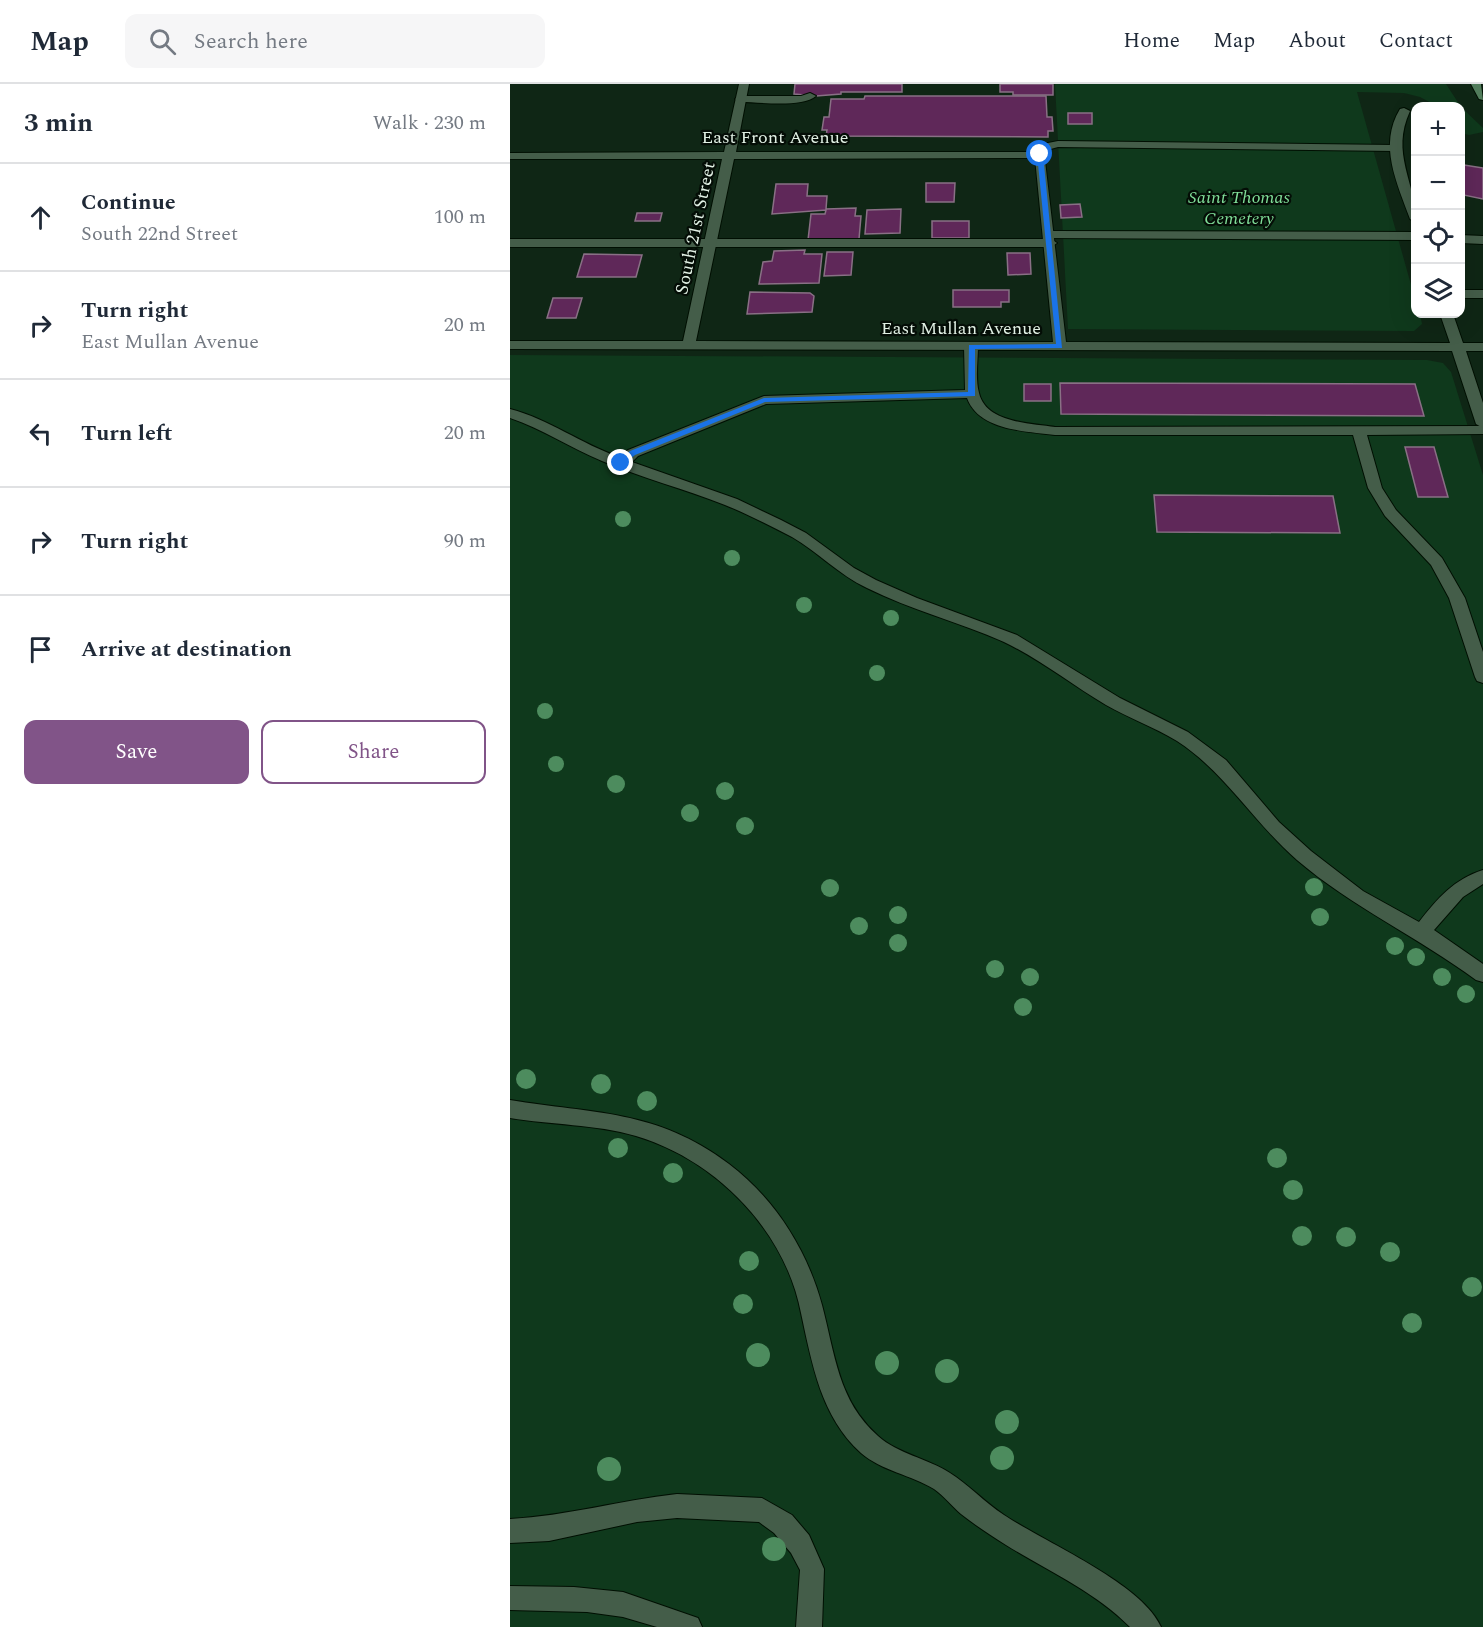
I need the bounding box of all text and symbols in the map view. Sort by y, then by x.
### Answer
search box [125,14,545,68]
text: Map [30,20,89,63]
icon: search [146,25,179,58]
text: Search here [194,25,308,58]
text: Home [1123,25,1180,57]
text: Map [1213,25,1255,57]
text: About [1288,25,1346,57]
text: Contact [1379,25,1453,57]
map controls [1411,102,1465,318]
button: + [1411,102,1465,156]
text: 3 min [24,103,93,143]
text: Walk · 230 m [373,108,486,138]
street label: East Front Avenue [701,124,849,151]
route start [1026,140,1052,166]
button: − [1411,156,1465,210]
street label: South 21st Street [668,159,723,297]
park label: Saint Thomas Cemetery [1188,184,1290,232]
text: Continue [81,186,176,219]
icon: ahead [24,201,57,234]
text: 100 m [434,202,486,232]
button: locate [1411,210,1465,264]
text: South 22nd Street [81,219,238,249]
button: layers [1411,264,1465,318]
text: Turn right [81,294,188,327]
icon: right [24,309,57,342]
text: 20 m [444,310,486,340]
street label: East Mullan Avenue [881,315,1041,342]
text: East Mullan Avenue [81,327,259,357]
icon: left [24,417,57,450]
text: Turn left [81,417,173,450]
text: 20 m [444,418,486,448]
route end [607,449,633,475]
icon: right [24,525,57,558]
text: Turn right [81,525,188,558]
text: 90 m [444,526,486,556]
icon: arrive [24,633,57,666]
text: Arrive at destination [81,633,292,666]
button: Save [24,720,249,784]
button: Share [261,720,486,784]

